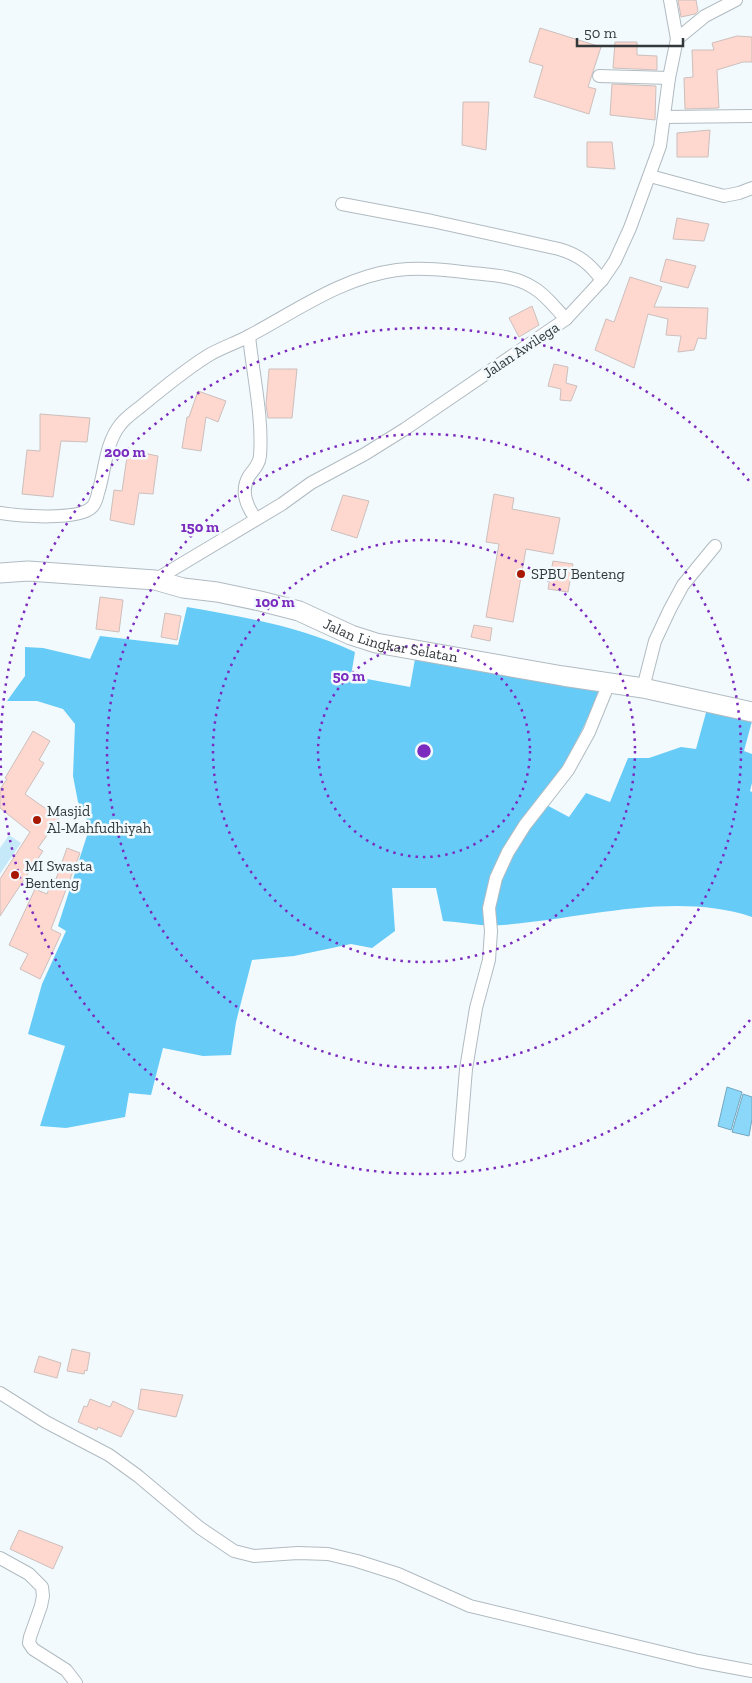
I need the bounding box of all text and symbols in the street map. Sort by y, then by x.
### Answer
scale bar [577,15,683,47]
text: 50 m [584,24,617,42]
street label: Jalan Awilega [480,318,562,382]
text: 200 m [104,443,146,461]
text: 150 m [181,518,219,536]
place label: SPBU Benteng [531,565,625,583]
marker: SPBU Benteng [515,568,527,580]
text: 100 m [255,593,295,611]
street label: Jalan Lingkar Selatan [320,614,459,666]
text: 50 m [333,667,365,685]
centre of rings [415,742,433,760]
place label: Masjid Al-Mahfudhiyah [47,802,152,837]
marker: Masjid Al-Mahfudhiyah [31,814,43,826]
place label: MI Swasta Benteng [25,857,93,892]
marker: MI Swasta Benteng [9,869,21,881]

